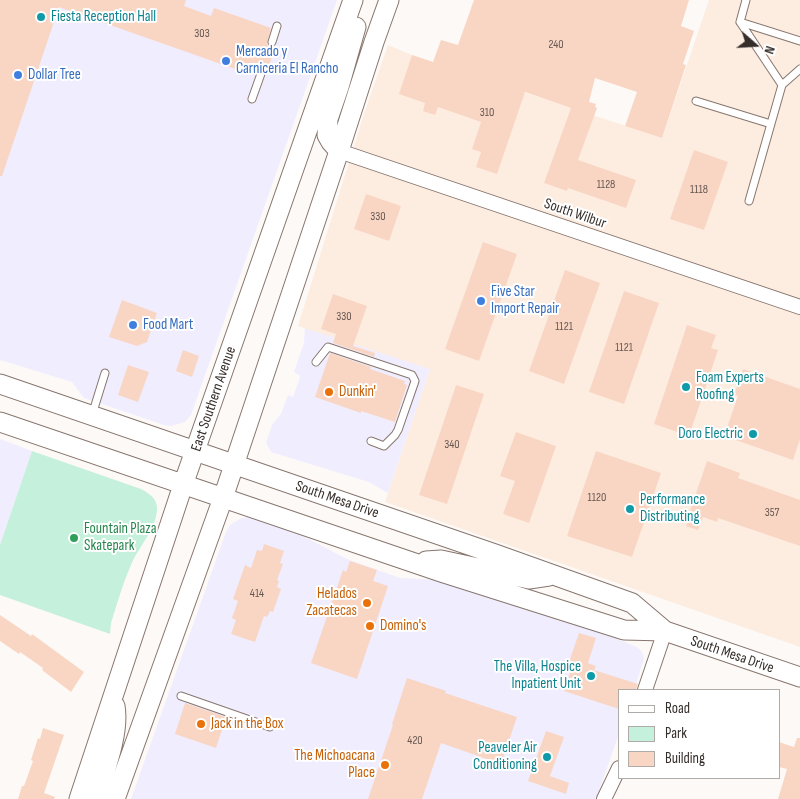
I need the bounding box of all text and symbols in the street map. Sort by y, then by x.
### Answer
place label: Fiesta Reception Hall [51,8,156,26]
marker: Fiesta Reception Hall [35,11,47,23]
north arrow [730,20,780,70]
house number: 303 [194,27,210,41]
house number: 240 [548,38,564,52]
place label: Mercado y Carniceria El Rancho [236,43,338,78]
text: N [760,44,779,56]
marker: Mercado y Carniceria El Rancho [220,55,232,67]
place label: Dollar Tree [28,66,81,84]
marker: Dollar Tree [12,69,24,81]
house number: 310 [480,106,494,120]
house number: 1128 [597,178,615,192]
house number: 1118 [690,183,708,197]
street label: South Wilbur [542,195,608,233]
house number: 330 [370,210,386,224]
place label: Five Star Import Repair [491,283,559,318]
marker: Five Star Import Repair [475,295,487,307]
house number: 330 [336,310,352,324]
place label: Food Mart [143,316,193,334]
marker: Food Mart [127,319,139,331]
house number: 1121 [555,320,573,334]
house number: 1121 [615,341,633,355]
street label: East Southern Avenue [188,344,240,454]
place label: Foam Experts Roofing [696,369,764,404]
marker: Foam Experts Roofing [680,381,692,393]
place label: Dunkin' [339,383,376,401]
marker: Dunkin' [323,386,335,398]
place label: Doro Electric [678,425,743,443]
marker: Doro Electric [747,428,759,440]
house number: 340 [444,438,460,452]
street label: South Mesa Drive [293,477,381,523]
house number: 1120 [588,491,606,505]
place label: Performance Distributing [640,491,705,526]
marker: Performance Distributing [624,503,636,515]
house number: 357 [765,506,779,520]
place label: Fountain Plaza Skatepark [84,520,156,555]
marker: Fountain Plaza Skatepark [68,532,80,544]
place label: Helados Zacatecas [306,585,357,620]
house number: 414 [250,587,264,601]
marker: Helados Zacatecas [361,597,373,609]
place label: Domino's [380,617,426,635]
marker: Domino's [364,620,376,632]
street label: South Mesa Drive [688,632,776,678]
place label: The Villa, Hospice Inpatient Unit [494,658,581,693]
marker: The Villa, Hospice Inpatient Unit [585,670,597,682]
legend [618,689,780,779]
text: Road [665,699,690,718]
place label: Jack in the Box [211,715,283,733]
marker: Jack in the Box [195,718,207,730]
text: Park [665,724,687,743]
house number: 420 [407,734,423,748]
place label: Peaveler Air Conditioning [473,739,537,774]
place label: The Michoacana Place [294,747,375,782]
text: Building [665,749,705,768]
marker: Peaveler Air Conditioning [541,751,553,763]
marker: The Michoacana Place [379,759,391,771]

